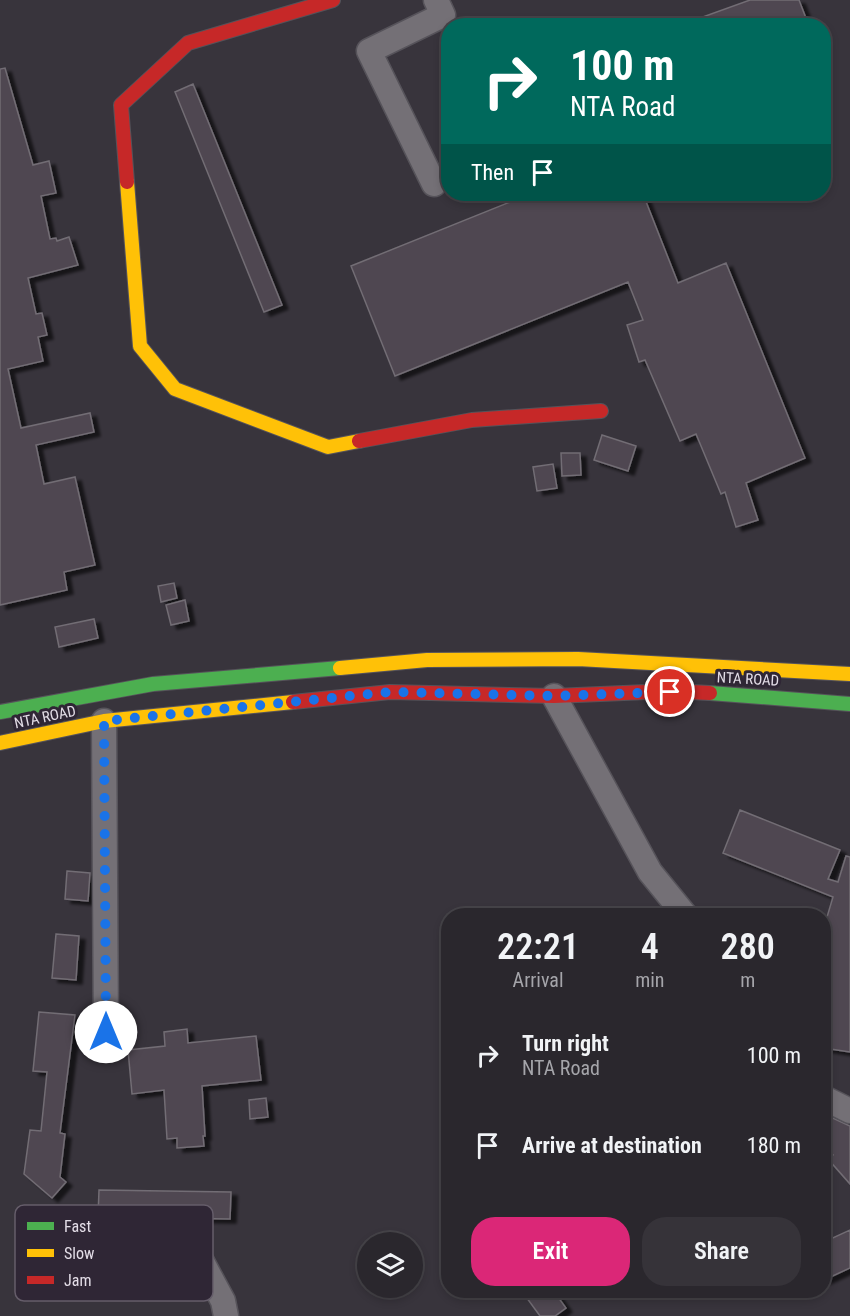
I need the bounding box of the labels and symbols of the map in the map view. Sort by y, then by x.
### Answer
pin [644,666,695,717]
street label: NTA ROAD [716,668,780,690]
street label: NTA ROAD [13,702,77,732]
position arrow [74,1000,138,1064]
legend [15,1205,213,1301]
text: Fast [64,1217,91,1236]
text: Slow [64,1244,94,1263]
text: Jam [64,1271,91,1290]

